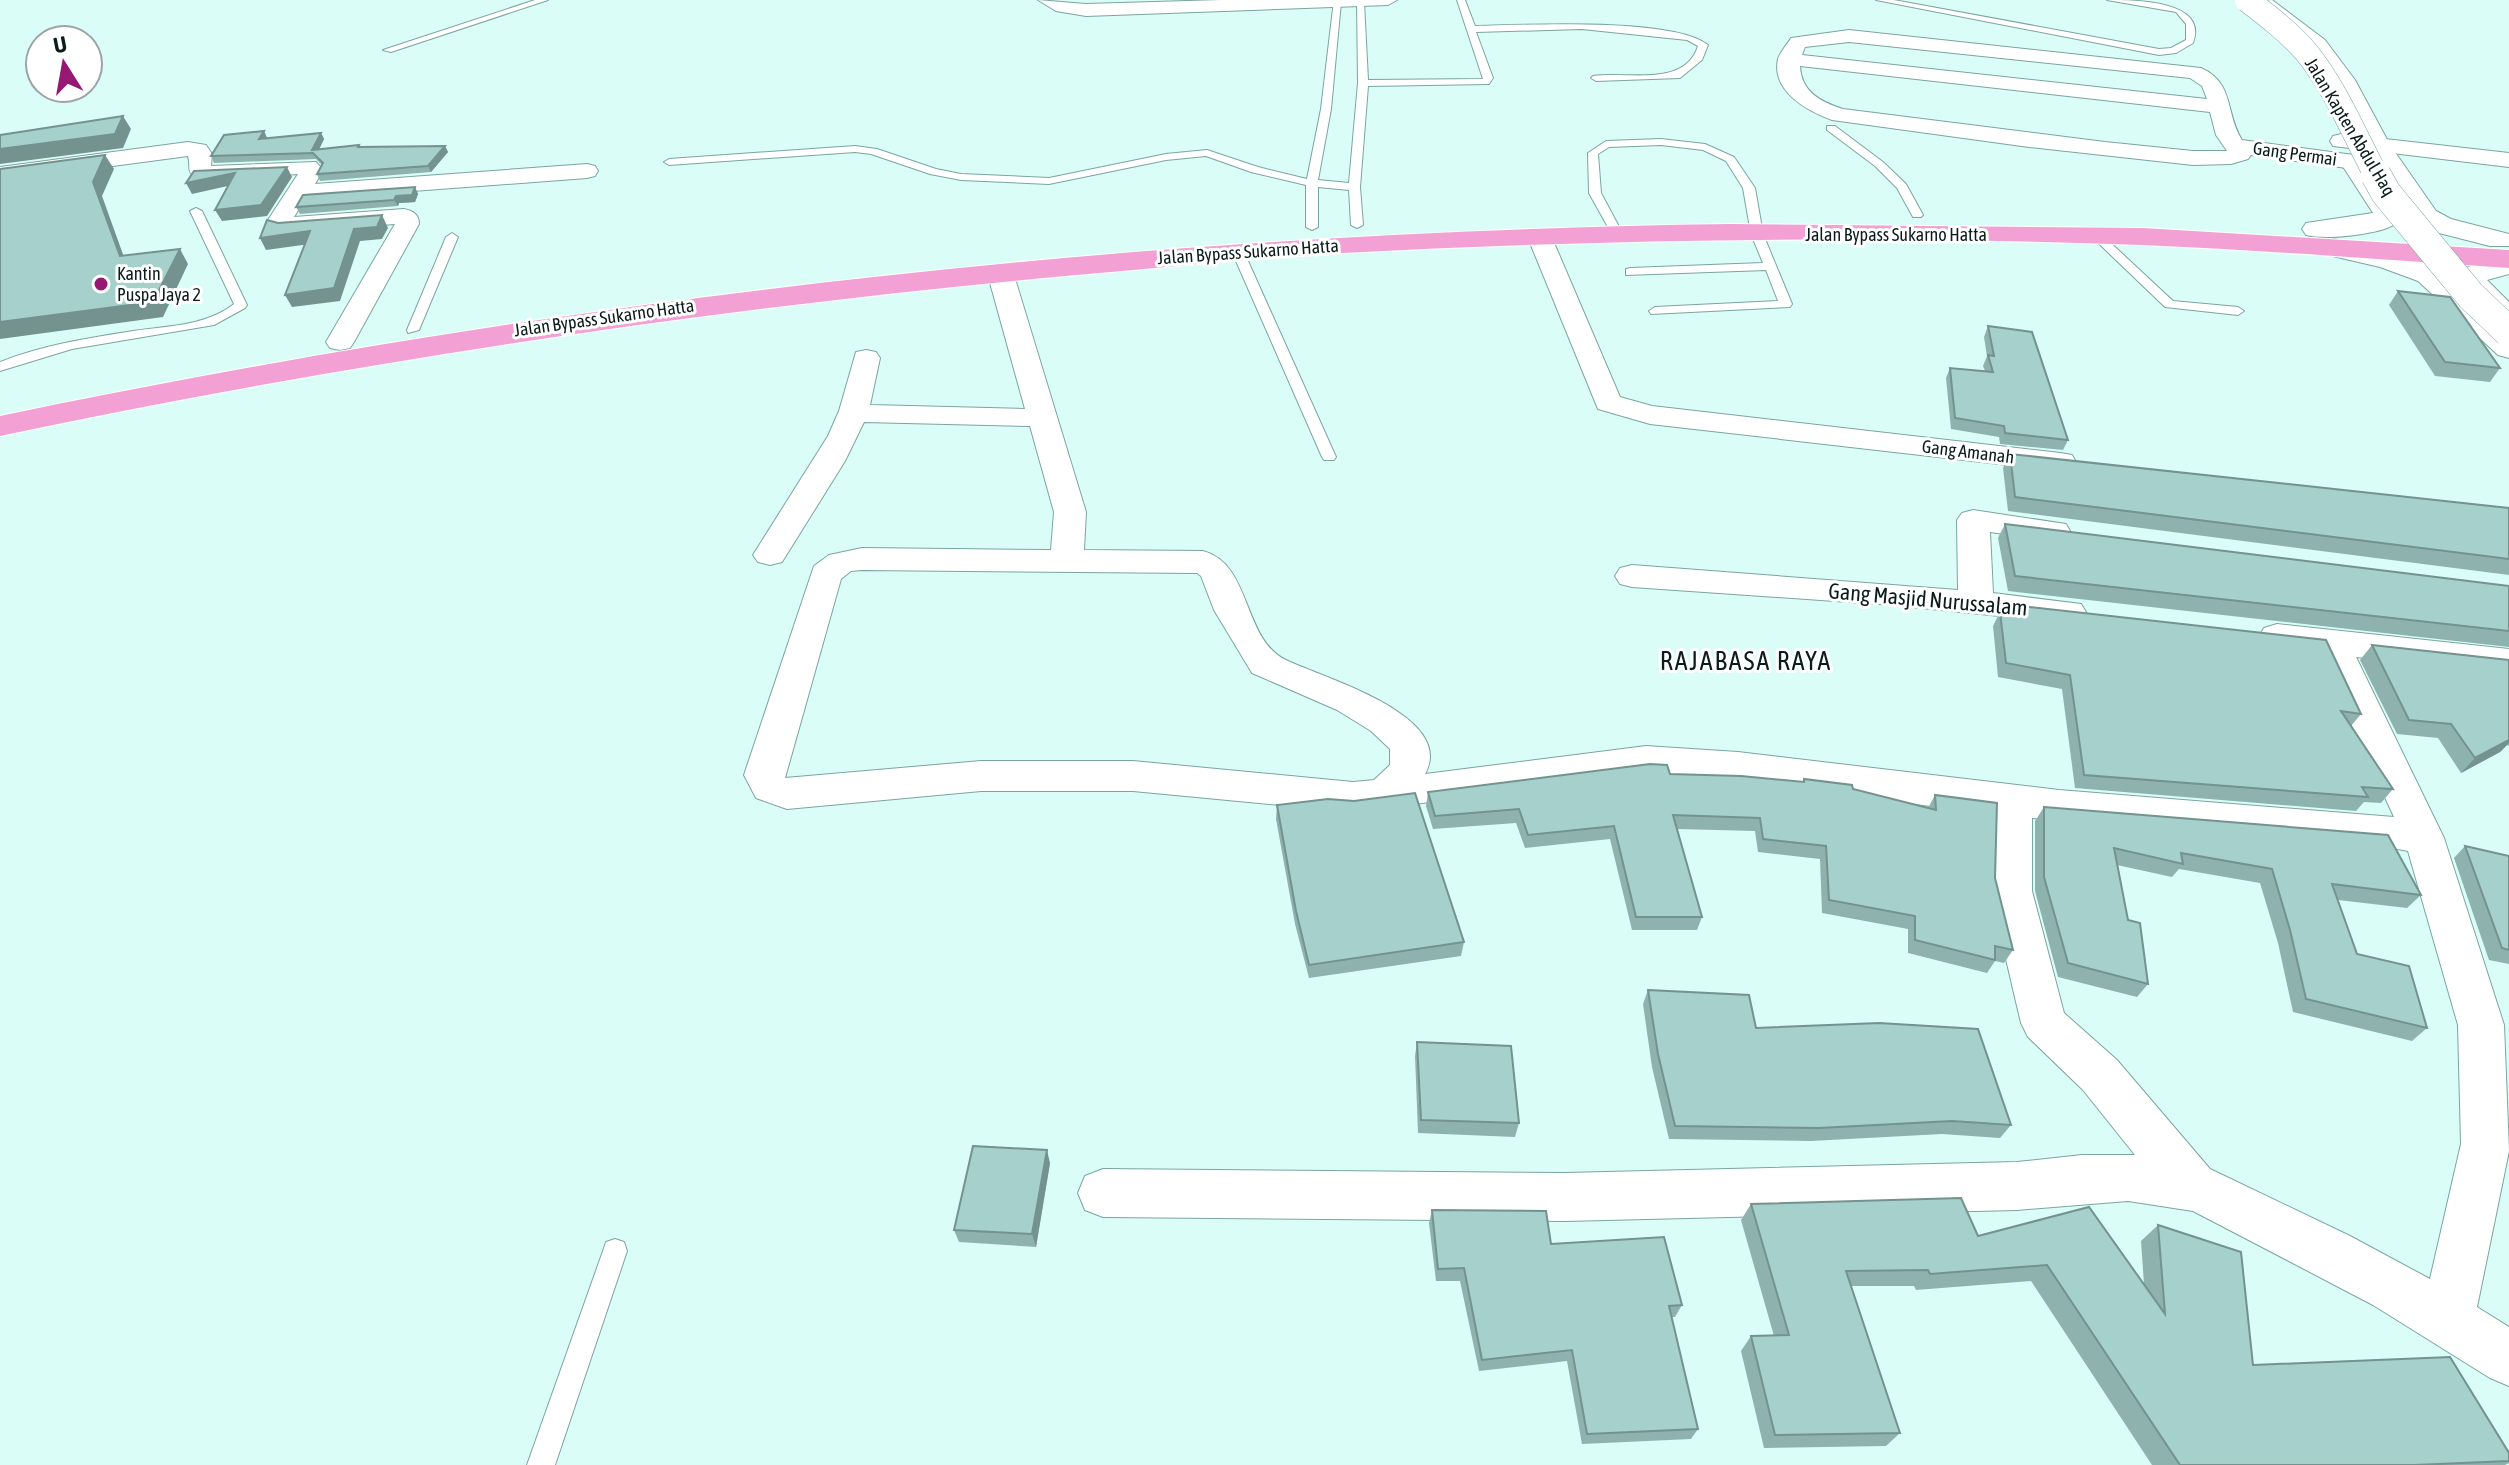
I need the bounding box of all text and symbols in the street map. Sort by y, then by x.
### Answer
north arrow [24,24,104,104]
text: U [51,30,69,58]
street label: Jalan Kapten Abdul Haq [2301,54,2400,200]
street label: Gang Permai [2252,137,2338,170]
street label: Jalan Bypass Sukarno Hatta [1805,224,1987,245]
street label: Jalan Bypass Sukarno Hatta [1157,235,1339,268]
place label: Kantin Puspa Jaya 2 [117,263,201,305]
marker: Kantin Puspa Jaya 2 [92,275,110,293]
street label: Jalan Bypass Sukarno Hatta [513,294,695,341]
street label: Gang Amanah [1921,435,2015,468]
street label: Gang Masjid Nurussalam [1827,577,2029,621]
district label: RAJABASA RAYA [1660,646,1832,676]

